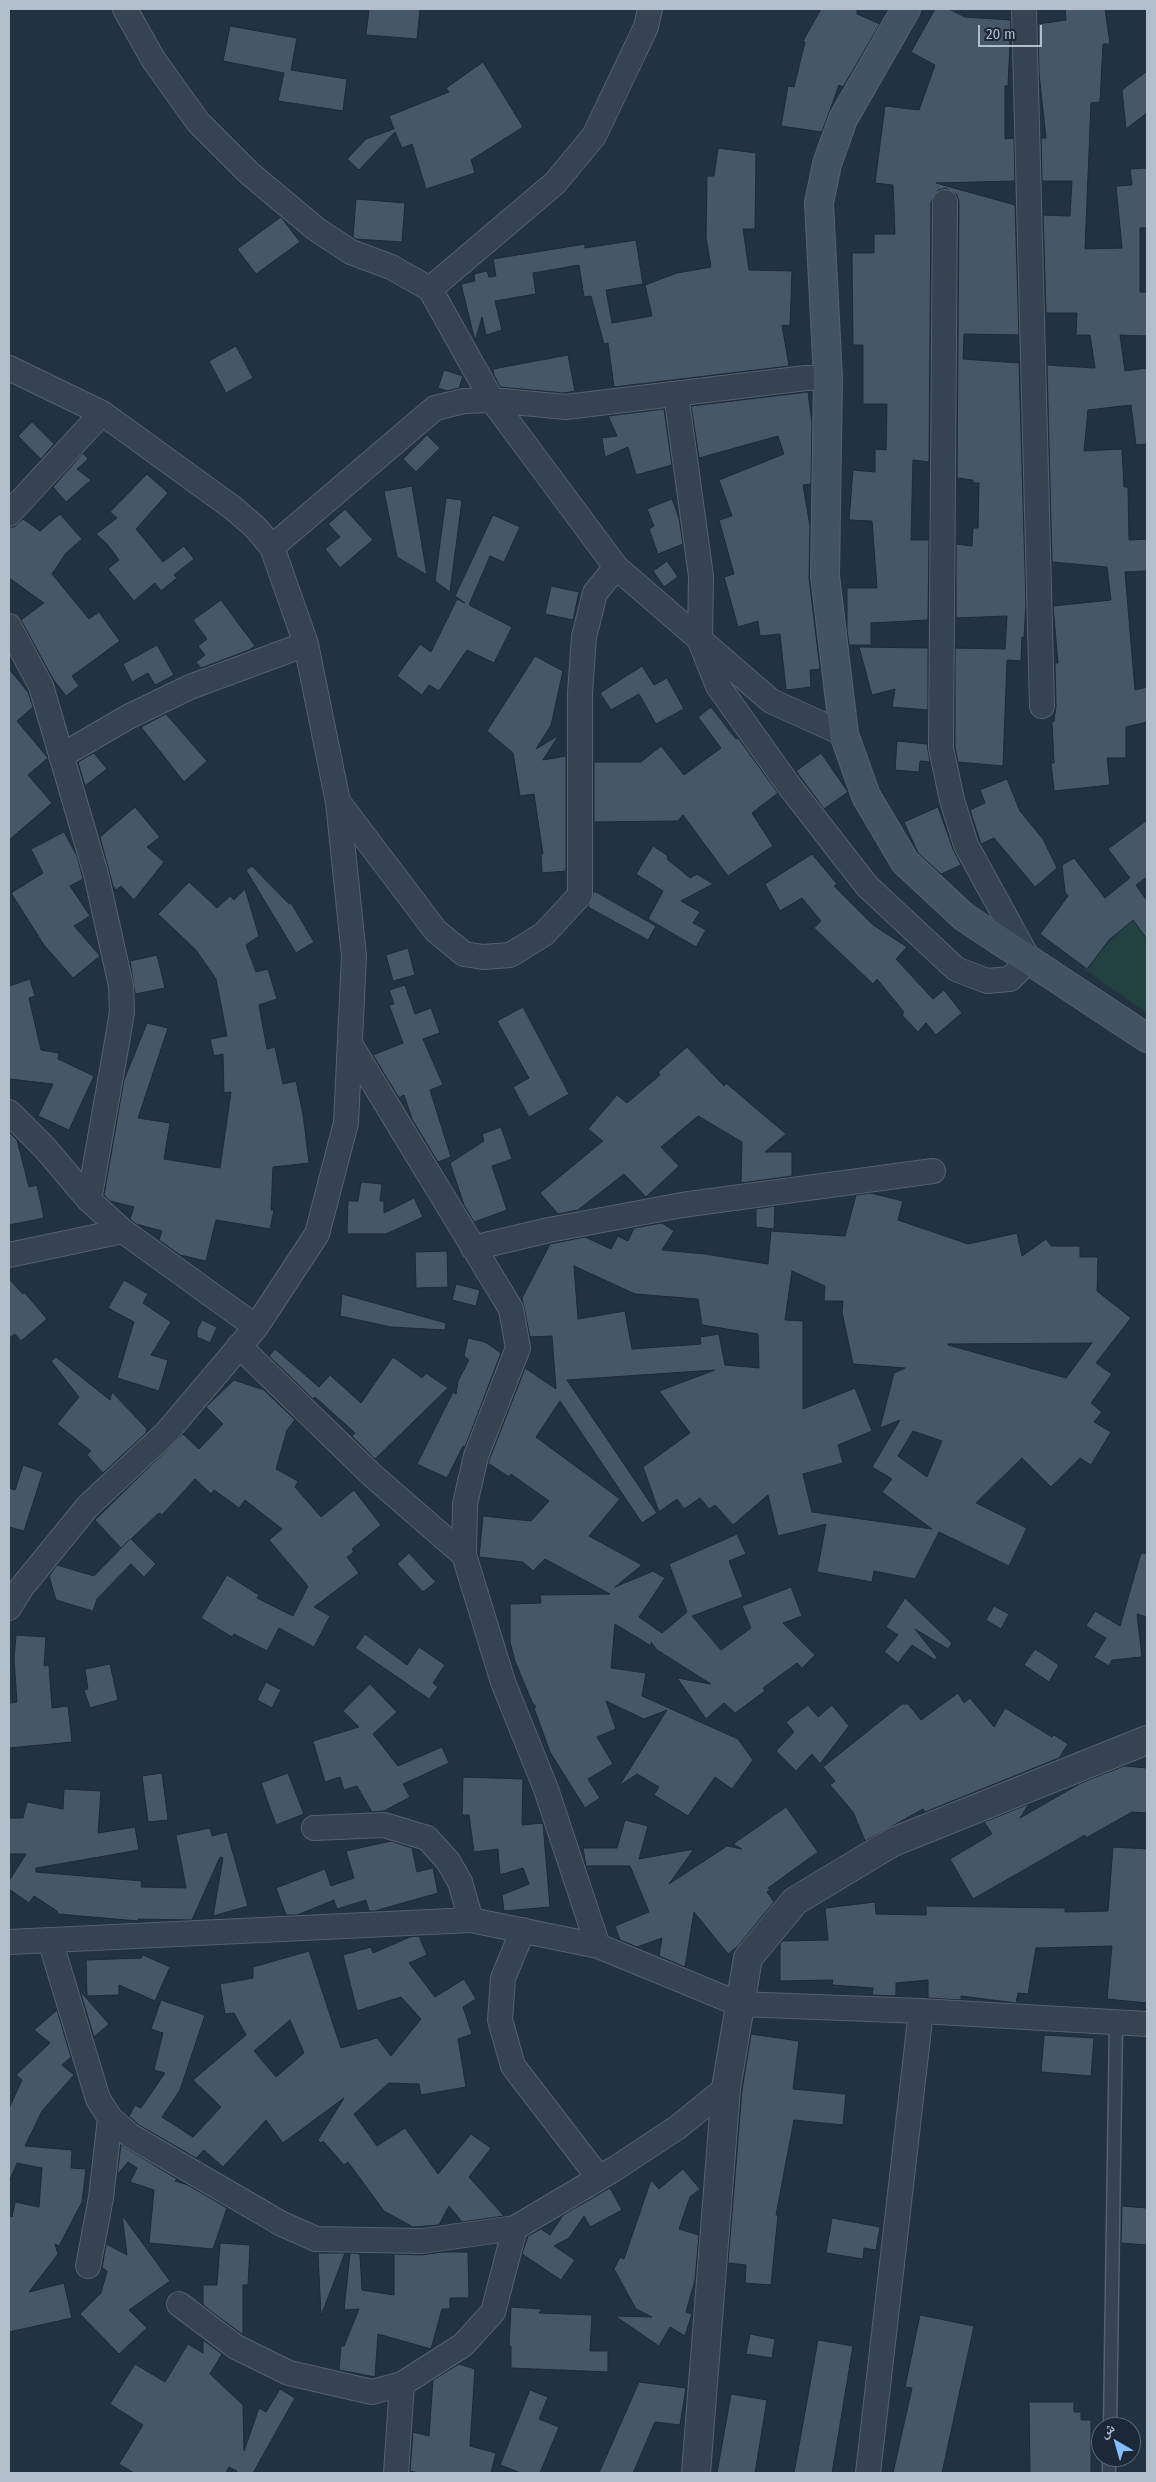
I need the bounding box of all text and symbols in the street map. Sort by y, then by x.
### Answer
scale bar [981,15,1045,47]
text: 20 m [986,25,1016,43]
north arrow [1091,2417,1141,2467]
text: ش [1096,2419,1118,2442]

